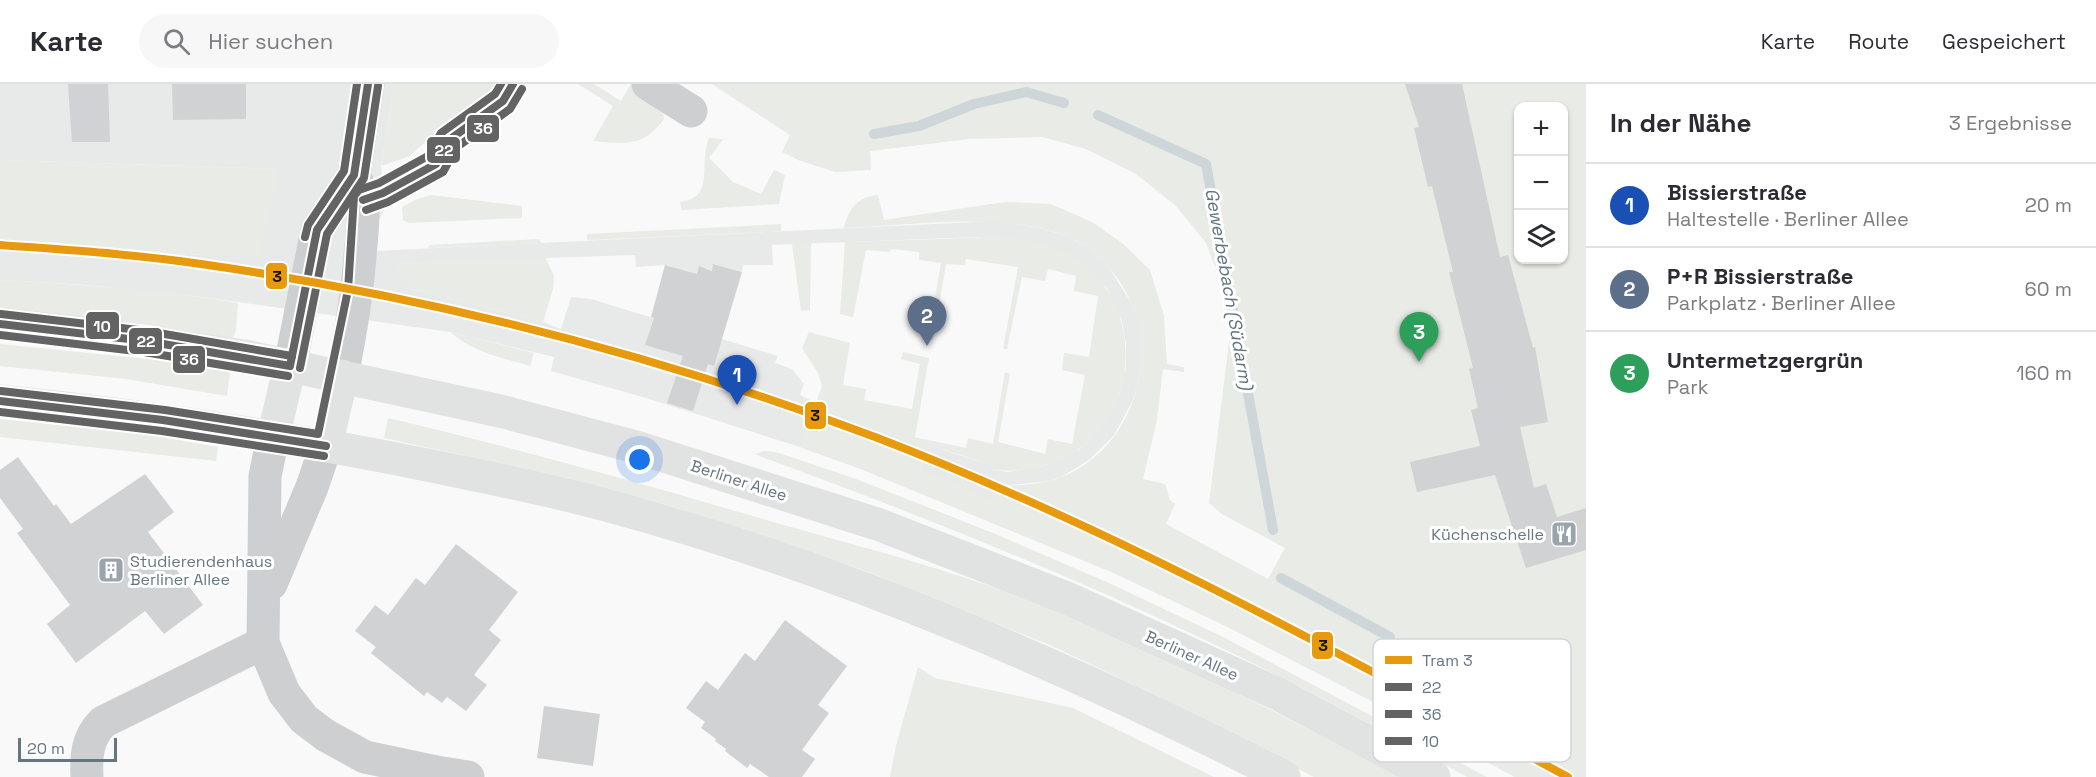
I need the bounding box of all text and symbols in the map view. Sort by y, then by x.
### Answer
search box [139,14,559,68]
text: Karte [30,23,103,59]
icon: search [160,25,193,58]
text: Hier suchen [208,27,333,55]
text: Karte [1761,28,1815,55]
text: Route [1848,28,1909,55]
text: Gespeichert [1942,28,2066,55]
map controls [1514,102,1568,264]
button: + [1514,102,1568,156]
text: In der Nähe [1610,106,1751,140]
text: 3 Ergebnisse [1949,110,2072,136]
line badge: 36 [466,114,500,143]
text: 36 [473,118,493,139]
line badge: 22 [426,136,461,164]
text: 22 [434,140,454,161]
button: − [1514,156,1568,210]
text: Bissierstraße [1667,178,1807,206]
water label: Gewerbebach (Südarm) [1200,186,1259,394]
text: 1 [1625,192,1634,218]
text: 20 m [2025,192,2072,218]
text: Haltestelle · Berliner Allee [1667,206,1909,232]
button: layers [1514,210,1568,264]
line badge: 3 [265,262,288,290]
text: P+R Bissierstraße [1667,262,1853,290]
text: 3 [272,266,282,287]
text: 2 [1624,276,1635,302]
text: 60 m [2025,276,2072,302]
text: Parkplatz · Berliner Allee [1667,290,1896,316]
pin: 2 [908,296,946,346]
line badge: 10 [85,311,120,340]
pin: 3 [1400,312,1438,362]
text: 10 [93,316,111,337]
line badge: 22 [128,327,163,355]
text: 22 [136,331,156,352]
line badge: 36 [172,345,206,374]
text: Untermetzgergrün [1667,346,1863,374]
text: 36 [179,349,199,370]
pin: 1 [718,356,756,405]
text: 3 [1623,360,1636,386]
text: 160 m [2016,360,2072,386]
text: Park [1667,374,1709,400]
line badge: 3 [804,401,827,430]
text: 3 [810,405,820,426]
your location [625,445,654,474]
street label: Berliner Allee [688,455,790,506]
restaurant icon: Küchenschelle [1549,519,1579,549]
place label: Küchenschelle [1431,524,1544,545]
place label: Studierendenhaus Berliner Allee [130,551,272,590]
building icon: Studierendenhaus Berliner Allee [96,555,126,585]
street label: Berliner Allee [1142,626,1242,685]
line badge: 3 [1311,631,1334,660]
text: 3 [1318,635,1328,656]
legend [1373,639,1571,762]
text: Tram 3 [1422,650,1473,671]
text: 22 [1422,677,1441,698]
text: 36 [1422,704,1441,725]
text: 10 [1422,731,1439,752]
scale bar [18,735,117,762]
text: 20 m [27,738,65,759]

